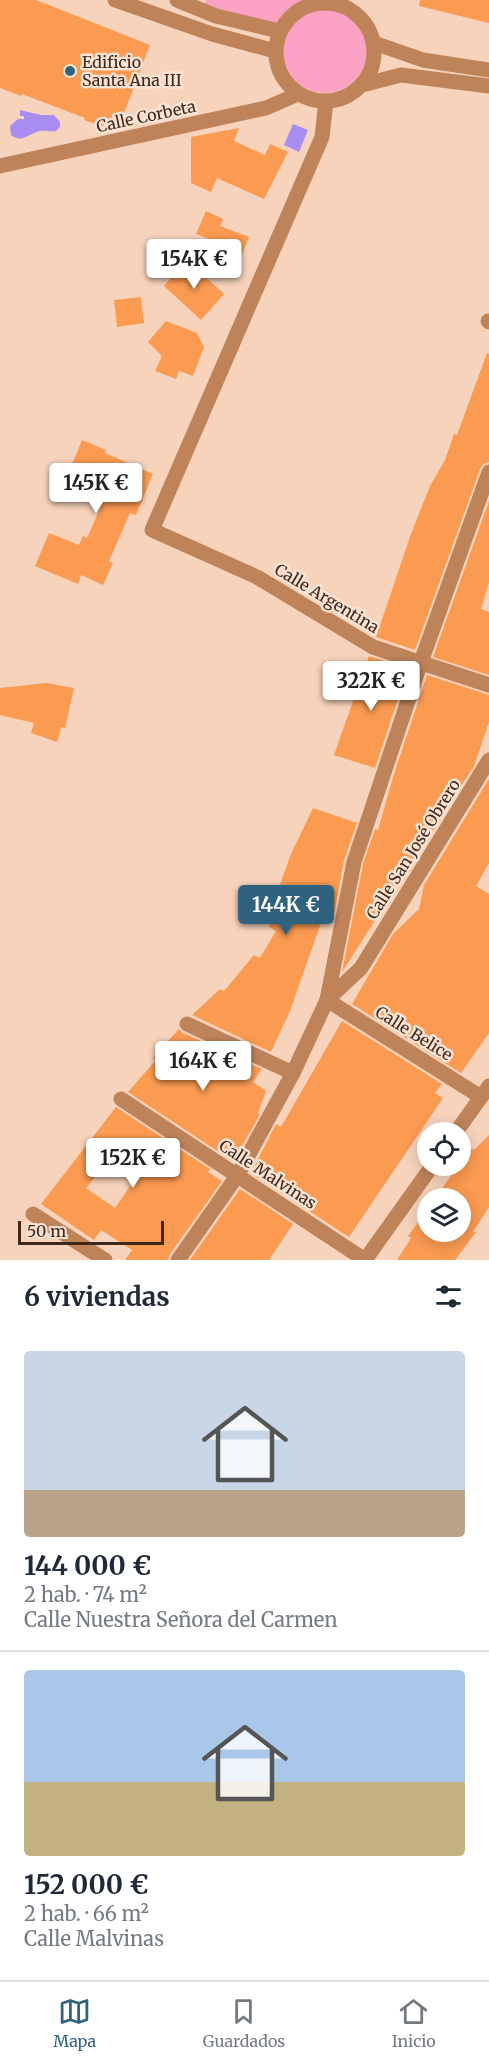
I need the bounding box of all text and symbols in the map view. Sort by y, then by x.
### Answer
place label: Edificio Santa Ana III [82,52,182,90]
marker: Edificio Santa Ana III [63,64,77,78]
street label: Calle Corbeta [94,96,198,136]
pin: 154K € [145,239,243,290]
text: 154K € [161,246,228,271]
pin: 145K € [47,463,145,514]
text: 145K € [63,470,129,495]
street label: Calle Argentina [271,559,383,637]
pin: 322K € [322,661,420,712]
text: 322K € [337,668,405,693]
street label: Calle San José Obrero [362,775,464,923]
pin: 144K € [237,885,335,936]
text: 144K € [252,892,320,917]
street label: Calle Belice [372,1001,456,1065]
pin: 164K € [154,1041,252,1092]
text: 164K € [169,1048,237,1073]
map controls [417,1122,471,1242]
button: locate [417,1122,471,1176]
street label: Calle Malvinas [216,1135,321,1213]
pin: 152K € [84,1138,182,1189]
text: 152K € [100,1145,166,1170]
button: layers [417,1188,471,1242]
scale bar [18,1218,164,1246]
text: 50 m [27,1221,66,1241]
text: 6 viviendas [24,1280,170,1313]
icon: filters [432,1280,465,1313]
icon: home [191,1390,299,1498]
text: 144 000 € [24,1549,151,1582]
text: 2 hab. · 74 m² [24,1582,147,1607]
text: Calle Nuestra Señora del Carmen [24,1607,337,1632]
icon: home [191,1709,299,1817]
text: 152 000 € [24,1868,148,1901]
text: 2 hab. · 66 m² [24,1901,149,1926]
text: Calle Malvinas [24,1926,164,1951]
tab: Mapa [53,1995,96,2051]
tab: Guardados [203,1995,285,2051]
tab: Inicio [392,1995,436,2051]

